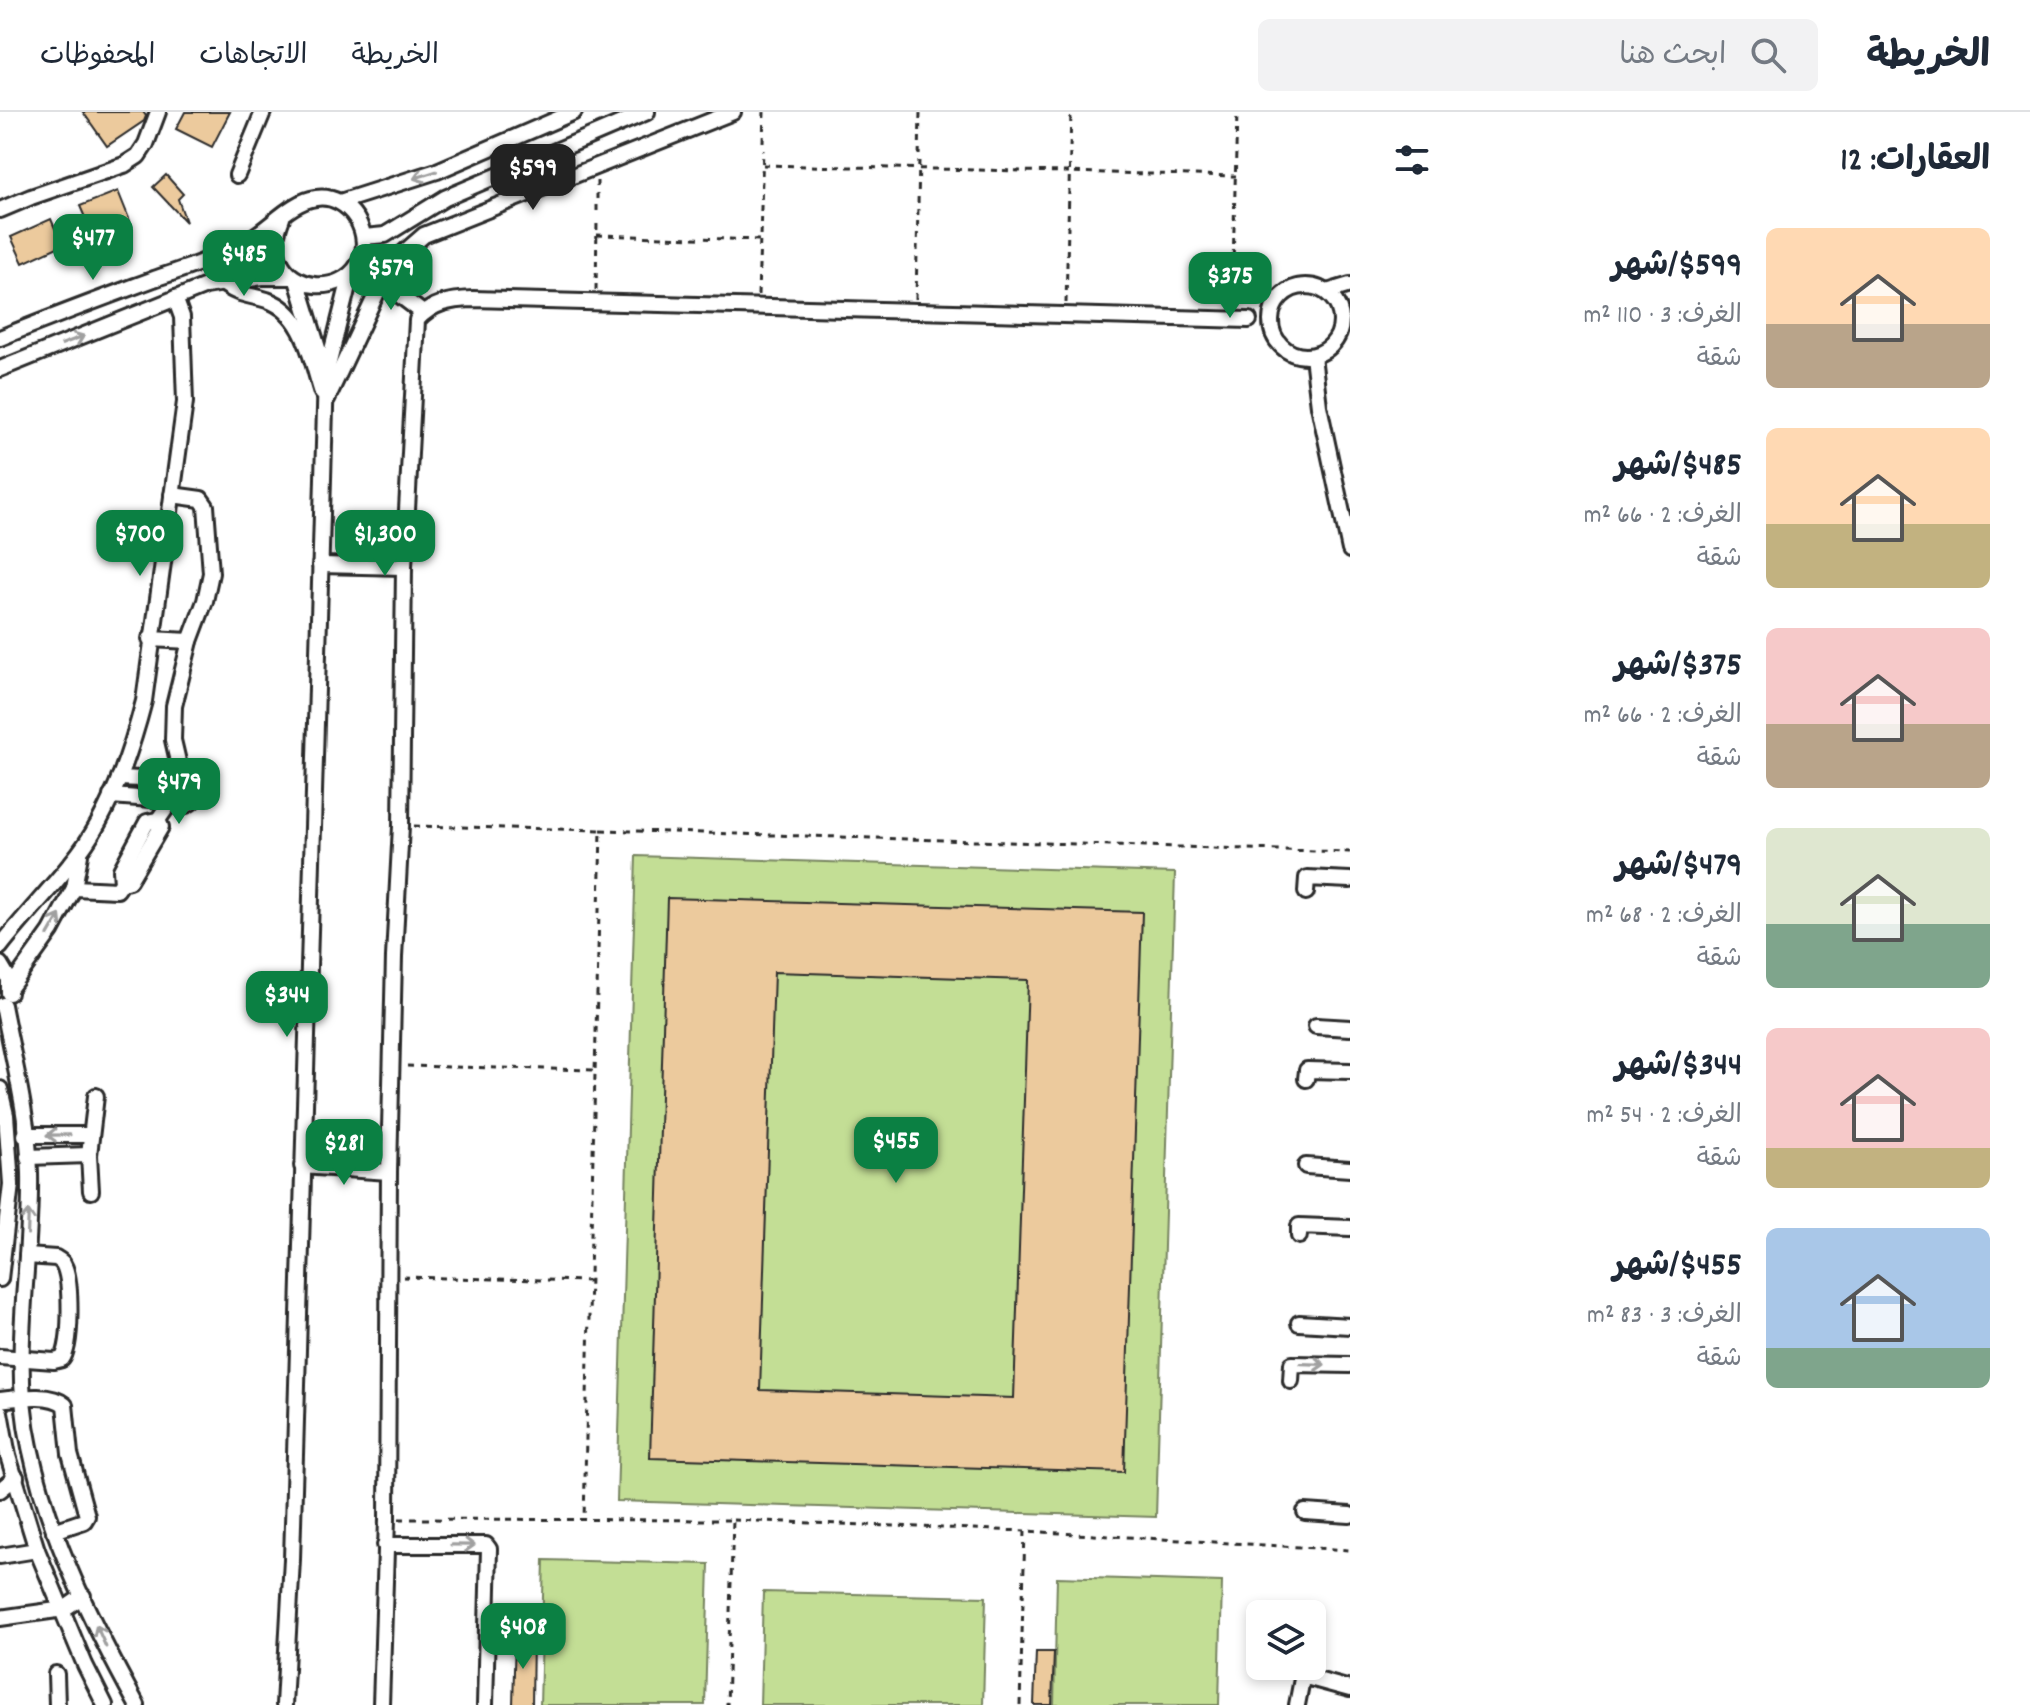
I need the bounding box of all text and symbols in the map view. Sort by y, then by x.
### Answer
search box [1258,19,1818,91]
text: الخريطة [1866,31,1990,86]
icon: search [1746,33,1790,77]
text: ابحث هنا [1619,36,1726,79]
text: المحفوظات [40,38,155,78]
text: الاتجاهات [199,38,307,78]
text: الخريطة [351,38,439,78]
icon: filters [1390,138,1434,182]
text: العقارات: 12 [1840,138,1990,187]
pin: $599 [486,144,580,212]
text: $599 [508,151,558,188]
one-way arrow [413,169,438,183]
pin: $477 [46,214,140,282]
text: $477 [71,221,115,258]
pin: $485 [197,230,291,298]
text: $485 [221,237,267,274]
text: $599/شهر [1612,243,1742,292]
pin: $579 [344,244,438,312]
text: $579 [367,251,415,288]
pin: $375 [1183,252,1277,320]
text: $375 [1207,259,1253,296]
icon: home [1830,260,1926,356]
text: الغرف: 3 · 110 m² [1583,298,1742,335]
one-way arrow [60,332,85,346]
text: شقة [1697,341,1742,378]
text: $485/شهر [1615,443,1742,492]
icon: home [1830,460,1926,556]
text: الغرف: 2 · 66 m² [1584,498,1742,535]
pin: $700 [93,510,187,578]
pin: $1,300 [320,510,450,578]
text: $700 [114,517,166,554]
text: $1,300 [353,517,417,554]
text: شقة [1697,541,1742,578]
text: $375/شهر [1615,643,1742,692]
icon: home [1830,660,1926,756]
text: الغرف: 2 · 66 m² [1584,698,1742,735]
text: شقة [1697,741,1742,778]
pin: $479 [132,758,226,826]
text: $479 [156,765,202,802]
text: $479/شهر [1616,843,1742,892]
icon: home [1830,860,1926,956]
text: الغرف: 2 · 68 m² [1586,898,1742,935]
one-way arrow [47,913,62,937]
text: شقة [1697,941,1742,978]
pin: $344 [240,971,334,1039]
text: $344 [264,978,310,1015]
text: $344/شهر [1615,1043,1742,1092]
icon: home [1830,1060,1926,1156]
text: الغرف: 2 · 54 m² [1586,1098,1742,1135]
pin: $455 [849,1117,943,1185]
pin: $281 [297,1119,391,1187]
text: $455 [872,1124,920,1161]
text: $281 [324,1126,364,1163]
one-way arrow [45,1127,72,1143]
text: شقة [1697,1141,1742,1178]
one-way arrow [21,1209,36,1236]
text: $455/شهر [1613,1243,1742,1292]
icon: home [1830,1260,1926,1356]
text: الغرف: 3 · 83 m² [1587,1298,1742,1335]
text: شقة [1697,1341,1742,1378]
one-way arrow [1299,1357,1326,1372]
one-way arrow [449,1537,476,1553]
map controls [1246,1600,1326,1680]
button: layers [1246,1600,1326,1680]
pin: $408 [476,1603,570,1671]
text: $408 [499,1610,547,1647]
one-way arrow [93,1624,108,1648]

